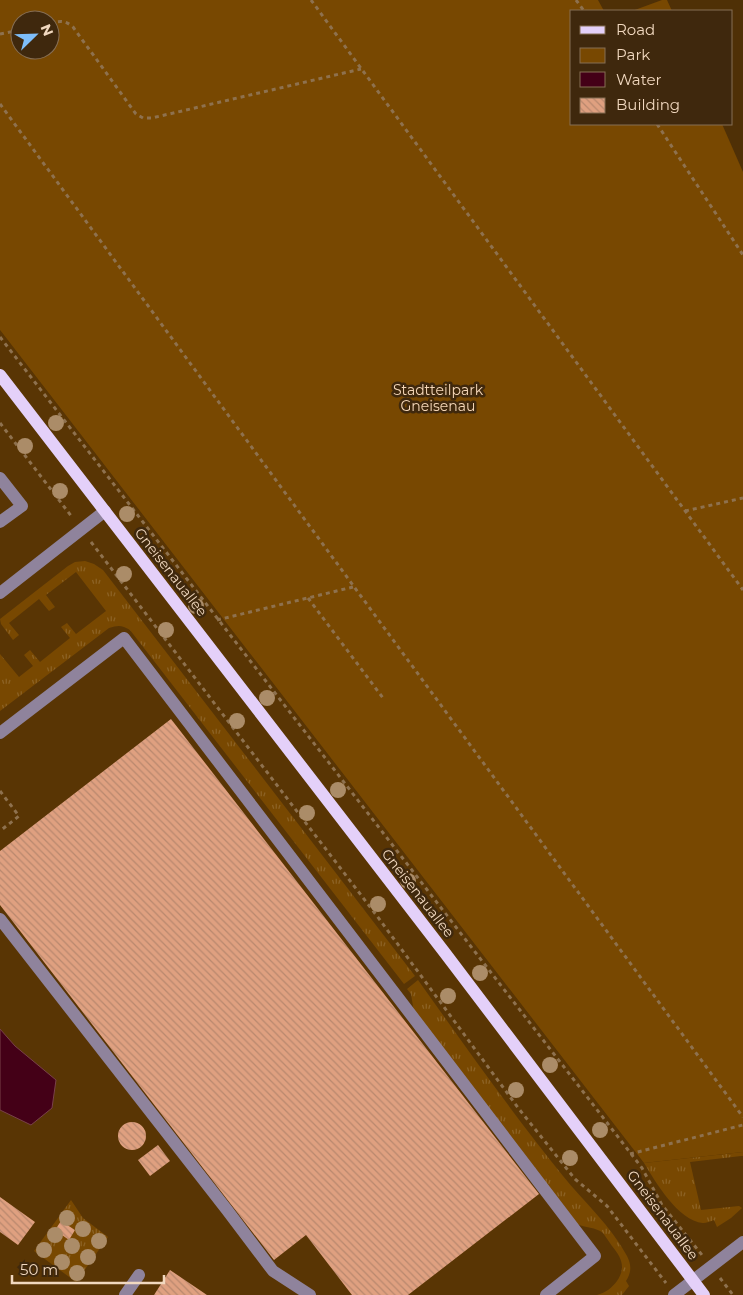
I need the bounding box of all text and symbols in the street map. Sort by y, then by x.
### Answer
north arrow [10,10,60,60]
legend [570,10,733,125]
text: Road [616,20,655,39]
text: N [36,21,57,39]
text: Park [616,45,650,64]
text: Water [616,70,662,89]
text: Building [616,95,680,114]
park label: Stadtteilpark Gneisenau [393,381,484,415]
street label: Gneisenauallee [131,524,211,620]
street label: Gneisenauallee [378,845,458,941]
street label: Gneisenauallee [623,1167,703,1263]
scale bar [12,1252,165,1284]
text: 50 m [20,1260,58,1279]

